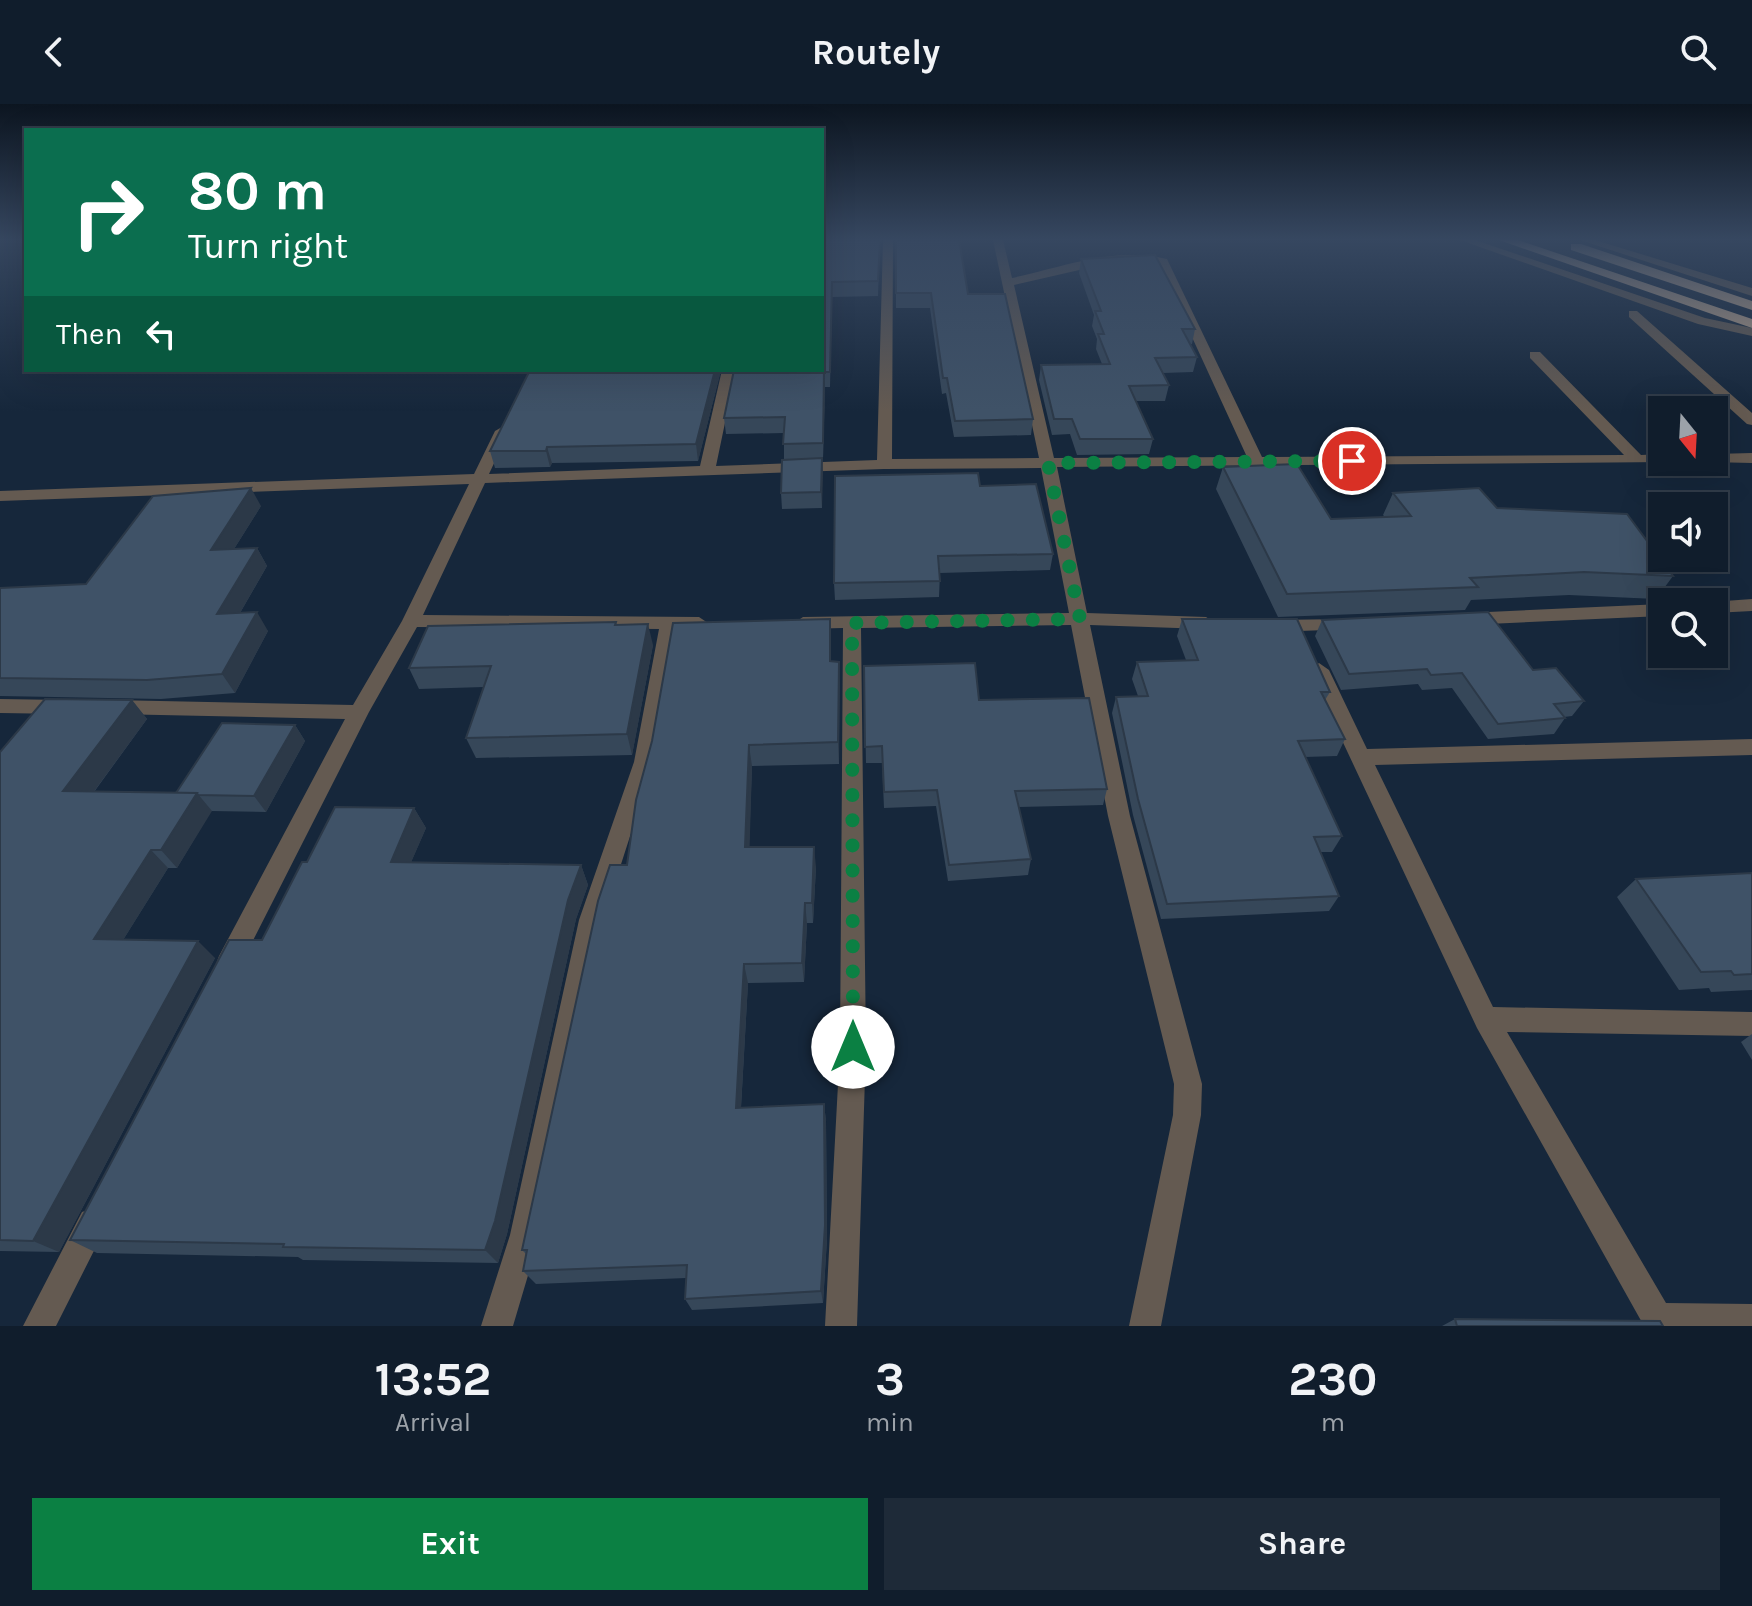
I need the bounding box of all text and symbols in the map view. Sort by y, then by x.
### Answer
icon: back [32,30,76,74]
icon: search [1676,30,1720,74]
text: Routely [812,31,940,73]
text: 80 m [188,158,327,223]
icon: right [56,160,160,264]
text: Turn right [188,225,348,267]
icon: left [139,312,183,356]
text: Then [56,316,123,352]
north arrow [1648,396,1728,476]
map controls [1648,396,1728,668]
pin [1318,427,1386,495]
icon: arrive [1330,439,1374,483]
button: sound [1648,492,1728,572]
button: search [1648,588,1728,668]
position arrow [811,1005,895,1089]
text: 13:52 [375,1351,491,1407]
text: 3 [875,1351,905,1407]
text: 230 [1288,1351,1377,1407]
text: Arrival [395,1407,471,1438]
text: min [866,1407,914,1438]
text: m [1321,1407,1345,1438]
button: Exit [32,1498,868,1590]
button: Share [884,1498,1720,1590]

